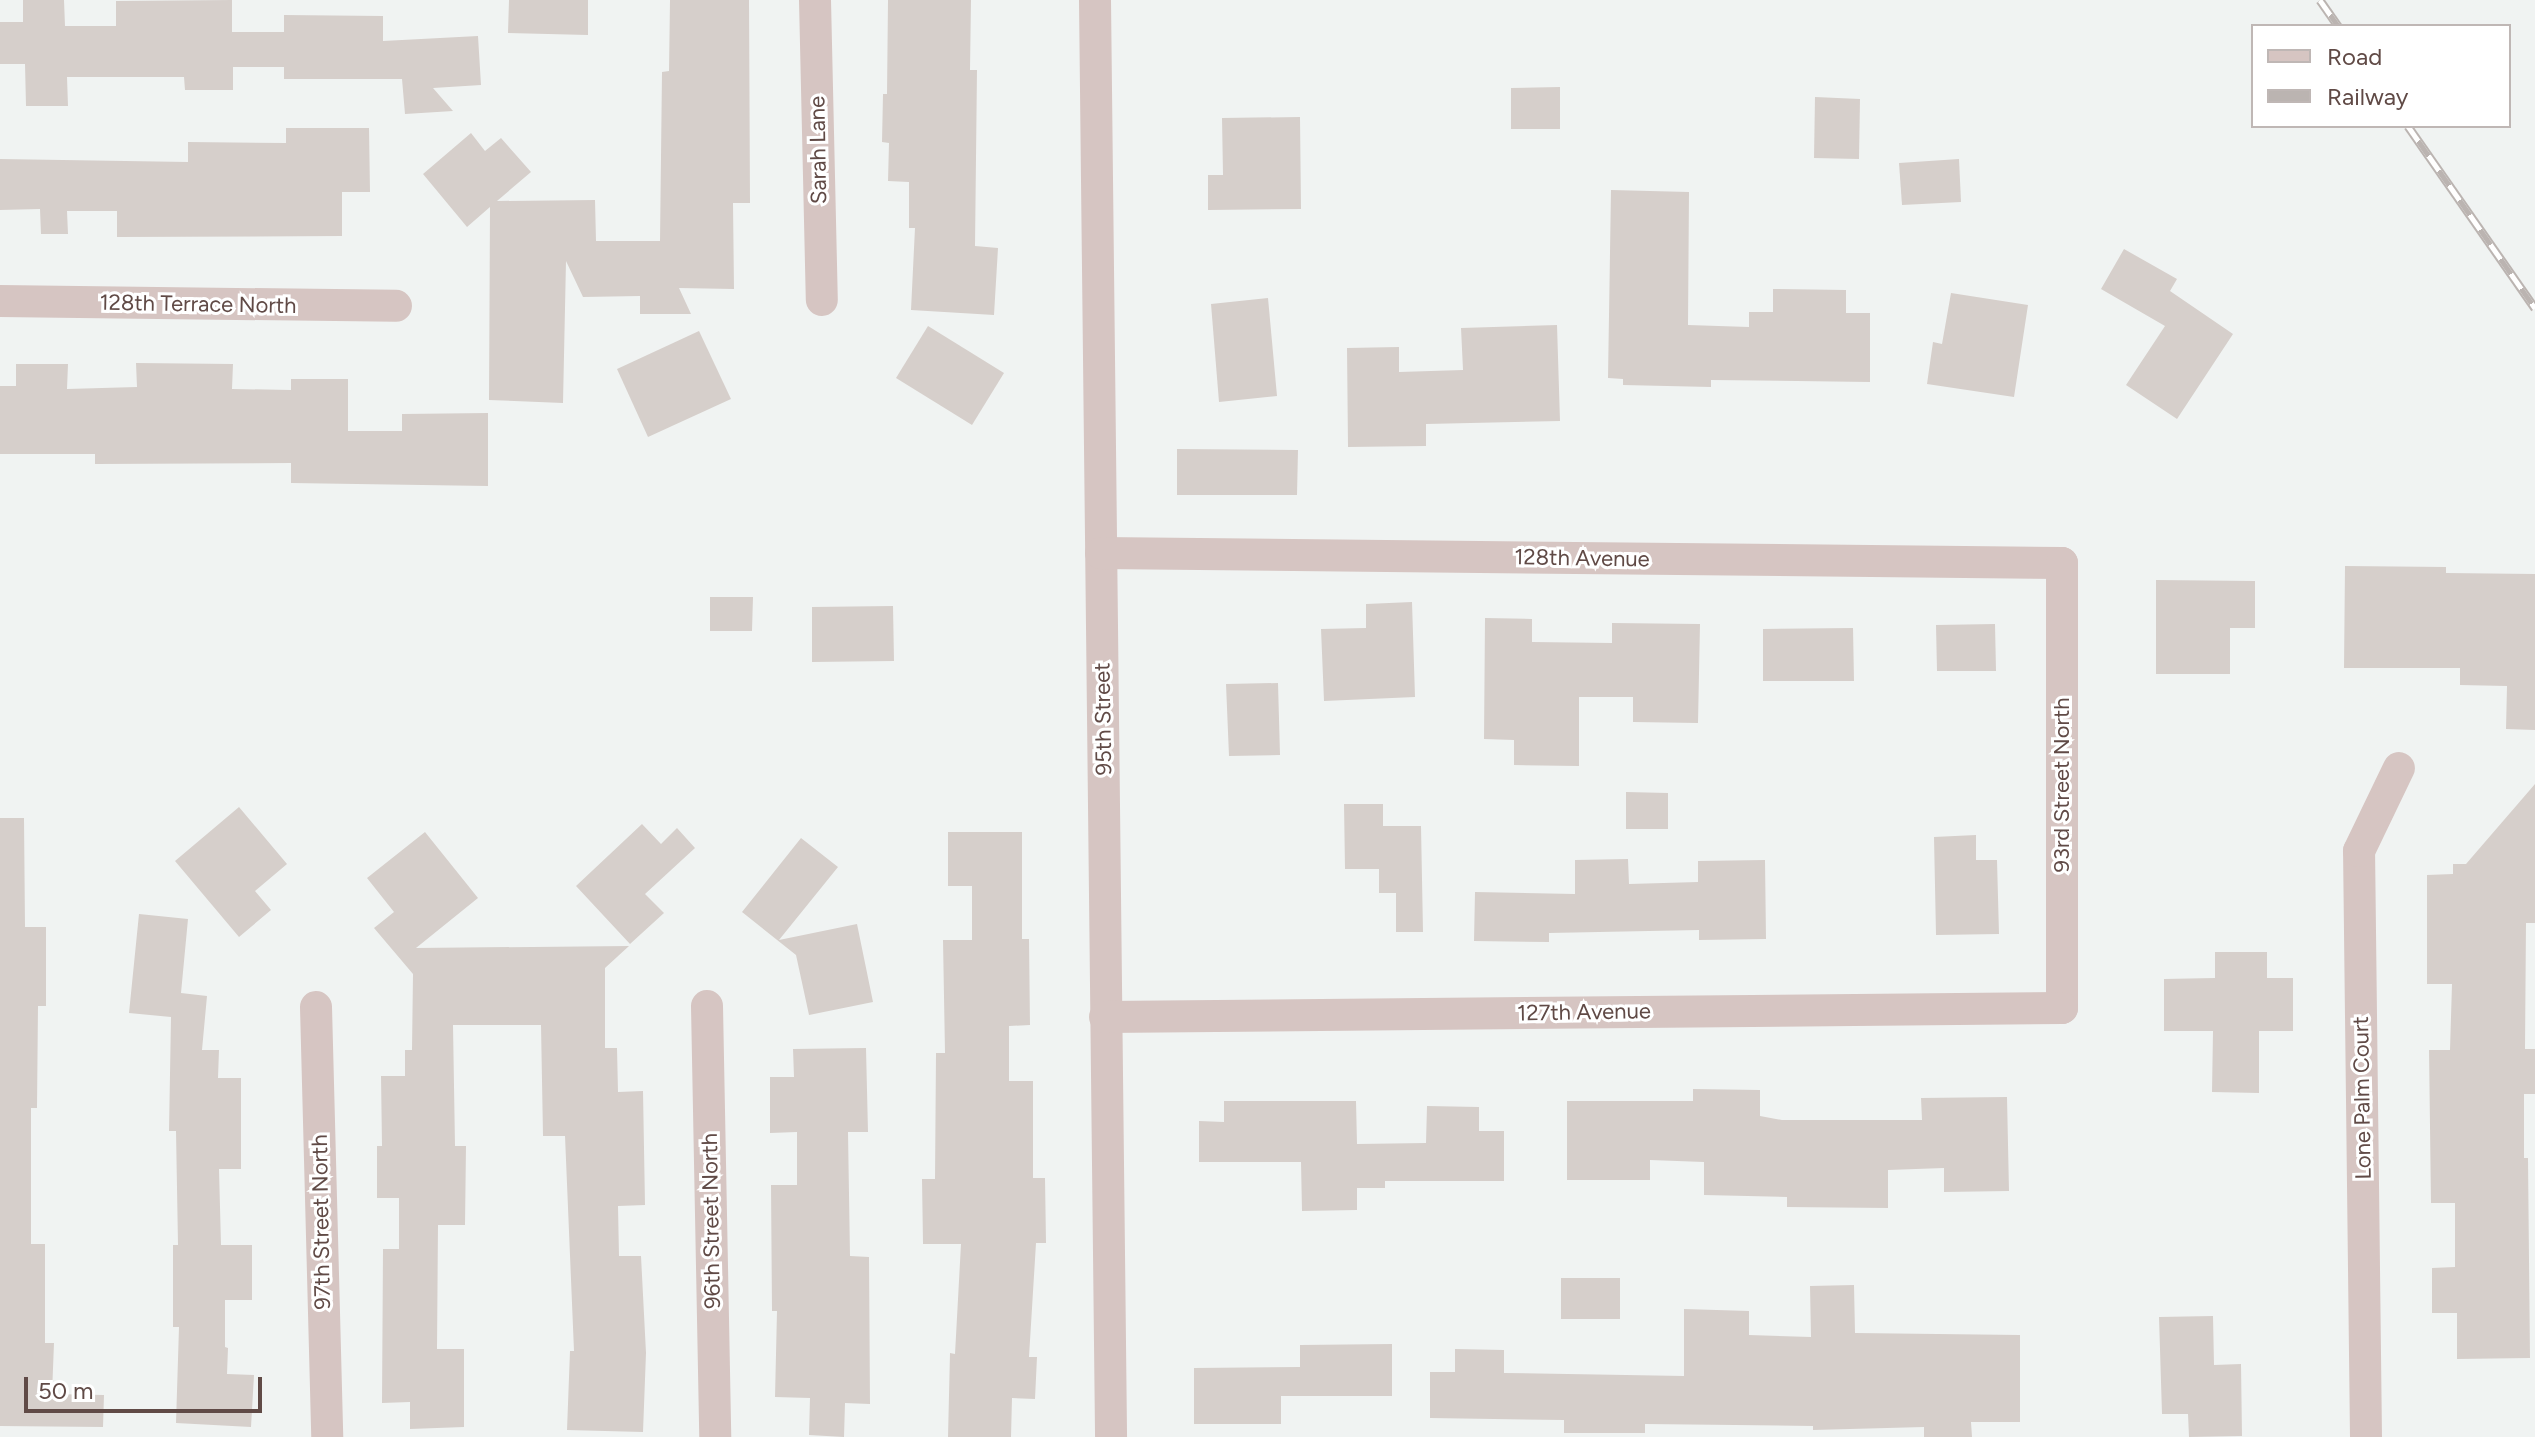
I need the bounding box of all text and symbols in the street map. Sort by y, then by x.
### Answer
legend [2251,24,2511,128]
text: Road [2327,42,2382,71]
text: Railway [2327,82,2408,111]
street label: Sarah Lane [804,96,832,204]
street label: 128th Terrace North [99,289,297,319]
street label: 128th Avenue [1514,544,1650,572]
street label: 95th Street [1089,662,1117,776]
street label: 93rd Street North [2049,697,2075,873]
street label: 127th Avenue [1517,998,1651,1026]
street label: Lone Palm Court [2347,1016,2377,1180]
street label: 96th Street North [696,1133,726,1309]
street label: 97th Street North [306,1134,336,1310]
scale bar [28,1361,266,1411]
text: 50 m [38,1376,94,1405]

